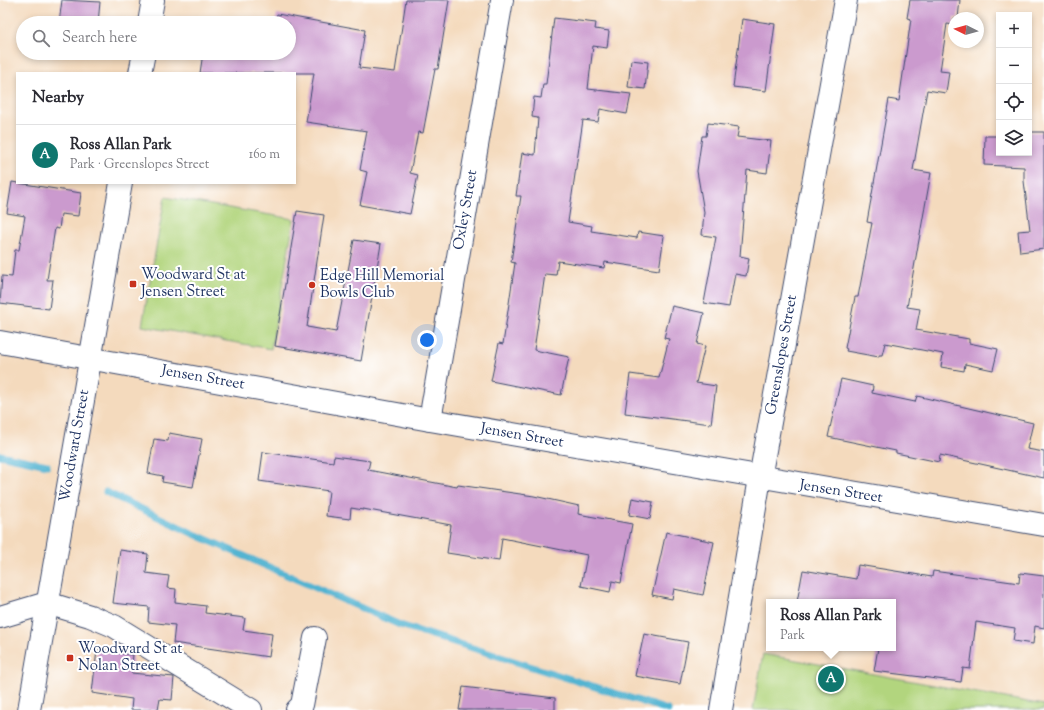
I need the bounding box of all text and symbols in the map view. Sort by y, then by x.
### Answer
north arrow [948,12,984,48]
map controls [996,12,1032,156]
button: + [996,12,1032,48]
search box [16,16,296,60]
icon: search [30,27,52,49]
text: Search here [62,28,137,49]
button: − [996,48,1032,84]
button: locate [996,84,1032,120]
text: Nearby [32,86,84,110]
button: layers [996,120,1032,156]
text: Ross Allan Park [70,135,172,156]
text: A [40,146,50,164]
text: 160 m [249,146,280,164]
text: Park · Greenslopes Street [70,156,209,174]
street label: Oxley Street [449,168,483,252]
place label: Woodward St at Jensen Street [140,265,245,303]
place label: Edge Hill Memorial Bowls Club [320,266,445,304]
marker: Woodward St at Jensen Street [128,279,138,289]
marker: Edge Hill Memorial Bowls Club [307,280,317,290]
street label: Greenslopes Street [761,293,803,417]
your location [417,330,437,350]
street label: Jensen Street [159,360,246,396]
street label: Woodward Street [55,388,95,504]
street label: Jensen Street [478,418,565,454]
street label: Jensen Street [797,475,884,509]
popup [766,599,896,651]
text: Ross Allan Park [780,606,882,627]
text: Park [780,627,805,645]
place label: Woodward St at Nolan Street [78,639,182,677]
marker: Woodward St at Nolan Street [65,653,75,663]
pin: A [818,664,844,694]

